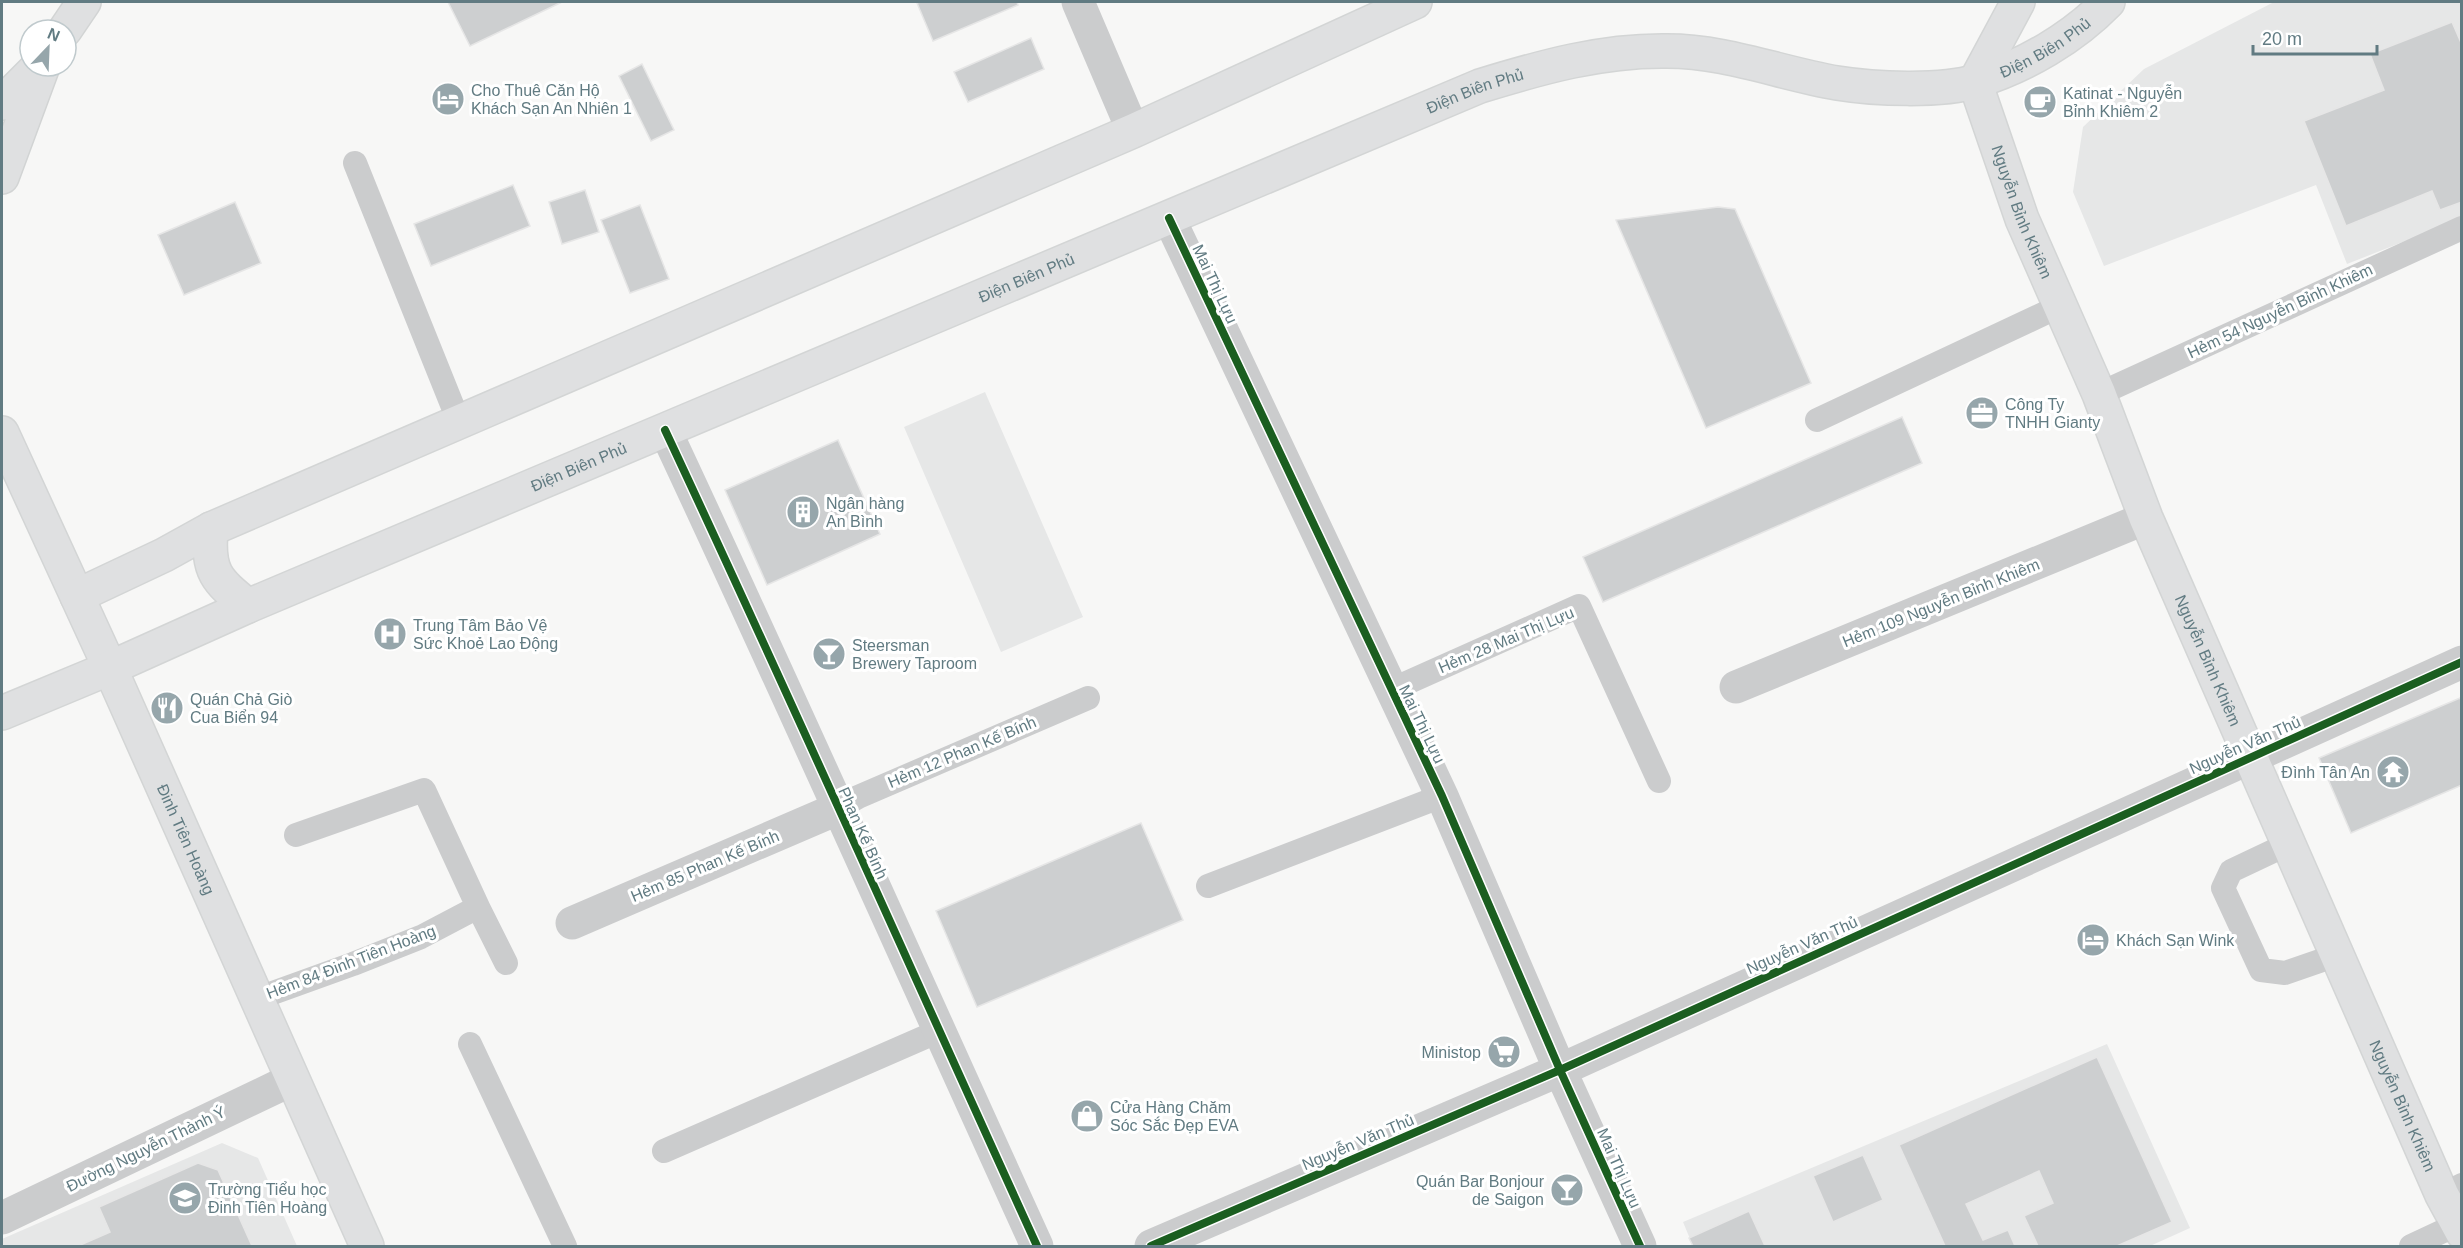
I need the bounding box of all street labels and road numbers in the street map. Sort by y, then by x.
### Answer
street label: Điện Biên Phủ [1997,14,2094,80]
street label: Ðiện Biên Phủ [1424,65,1525,116]
street label: Nguyễn Bỉnh Khiêm [1989,143,2056,281]
street label: Mai Thị Lựu [1189,242,1241,326]
street label: Ðiện Biên Phủ [976,250,1077,305]
street label: Hẻm 54 Nguyễn Bỉnh Khiêm [2184,260,2375,361]
street label: Ðiện Biên Phủ [528,439,629,494]
street label: Hẻm 109 Nguyễn Bỉnh Khiêm [1840,555,2042,650]
street label: Nguyễn Bỉnh Khiêm [2172,592,2244,729]
street label: Hẻm 28 Mai Thị Lựu [1436,604,1576,676]
street label: Mai Thị Lựu [1396,682,1448,766]
street label: Nguyễn Văn Thủ [2186,712,2303,777]
street label: Hẻm 12 Phan Kế Bính [885,713,1039,791]
street label: Đinh Tiên Hoàng [154,781,218,897]
street label: Phan Kế Bính [835,784,891,882]
street label: Hẻm 85 Phan Kế Bính [628,827,782,905]
street label: Nguyễn Văn Thủ [1743,912,1860,977]
street label: Hẻm 84 Đinh Tiên Hoàng [264,922,438,1002]
street label: Nguyễn Bỉnh Khiêm [2367,1037,2439,1174]
street label: Đường Nguyễn Thành Ý [63,1102,229,1195]
street label: Nguyễn Văn Thủ [1299,1110,1416,1173]
street label: Mai Thị Lựu [1594,1126,1644,1210]

